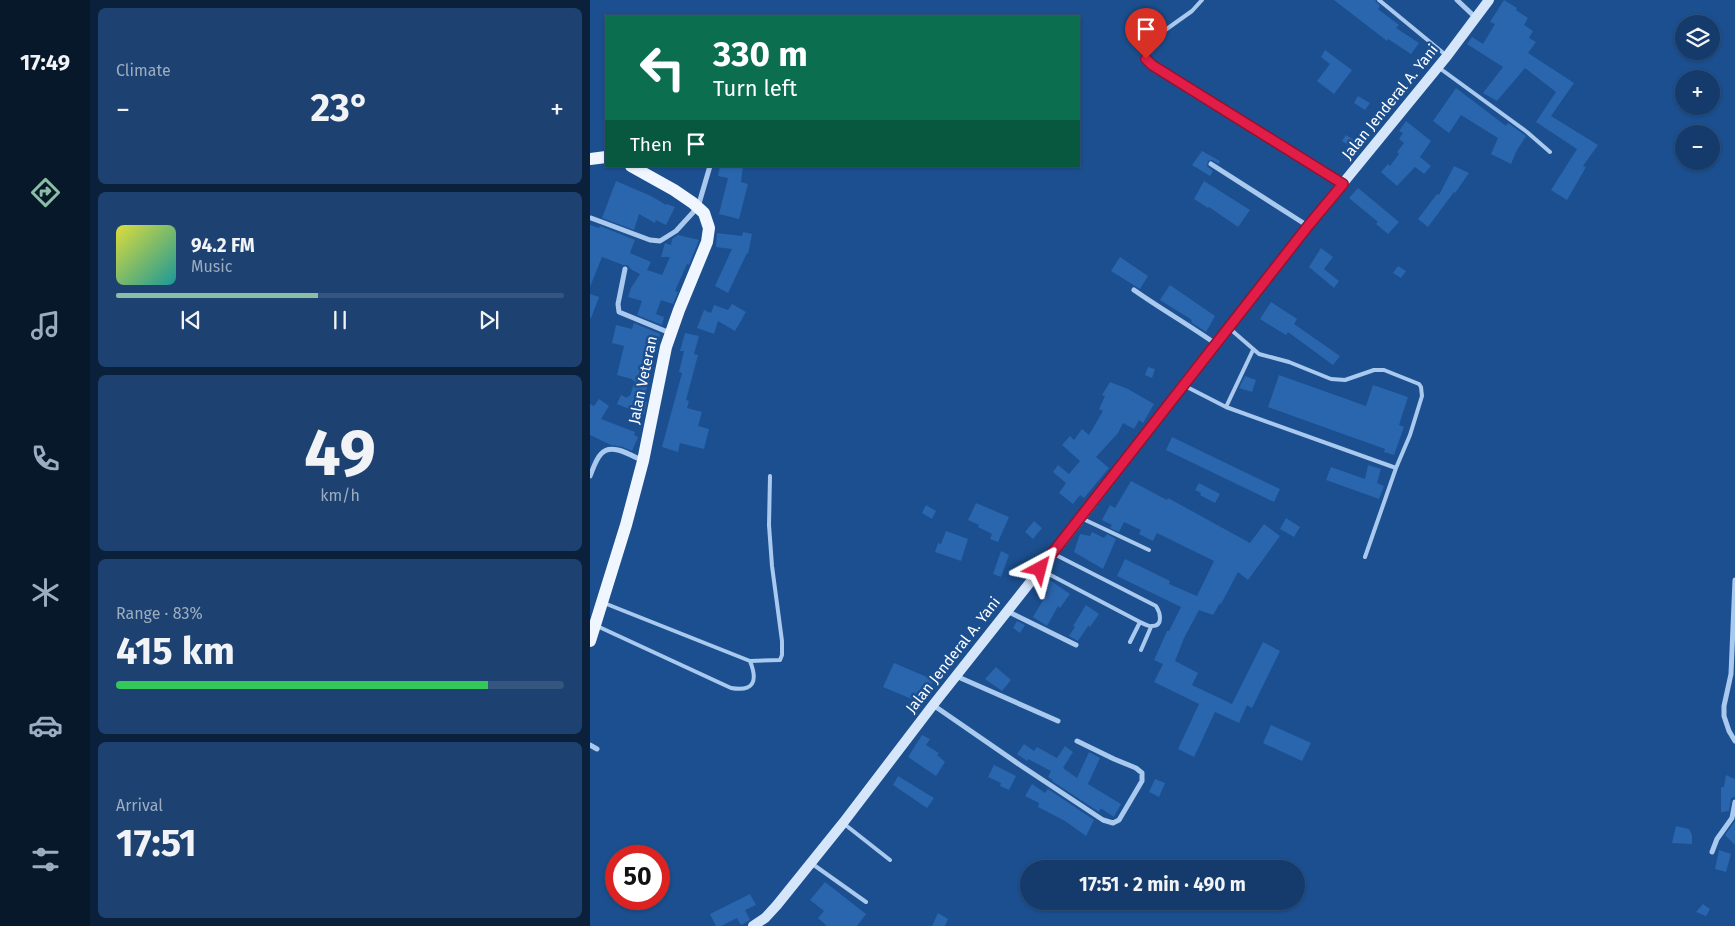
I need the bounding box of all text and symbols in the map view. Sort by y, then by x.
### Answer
pin [1125,8,1167,59]
icon: arrive [1132,15,1160,43]
map controls [1675,15,1720,170]
button: layers [1675,15,1720,60]
text: 330 m [713,33,808,75]
icon: left [630,35,695,100]
street label: Jalan Jenderal A. Yani [1338,41,1442,163]
text: 17:49 [20,49,70,76]
text: Climate [116,61,171,80]
button: + [1675,70,1720,115]
text: Turn left [713,75,797,102]
text: 23° [311,85,370,131]
text: − [116,93,130,126]
text: + [550,93,564,126]
button: − [1675,125,1720,170]
icon: arrive [682,130,710,158]
text: Then [630,133,672,156]
icon: directions [28,175,63,210]
text: 94.2 FM [191,234,255,257]
text: Music [191,257,232,276]
icon: previous [177,306,205,334]
icon: pause [326,306,354,334]
icon: next [475,306,503,334]
icon: music [28,308,63,343]
street label: Jalan Veteran [625,334,661,426]
text: 49 [304,414,376,492]
icon: phone [28,441,63,476]
text: km/h [320,486,360,505]
position arrow [1013,542,1065,594]
icon: climate [28,575,63,610]
street label: Jalan Jenderal A. Yani [902,593,1004,717]
text: Range · 83% [116,604,203,623]
text: 415 km [116,628,235,674]
icon: car [28,708,63,743]
text: Arrival [116,796,163,815]
text: 17:51 [116,820,197,866]
icon: filters [28,842,63,877]
speed limit sign: 50 [605,845,670,910]
text: 17:51 · 2 min · 490 m [1079,873,1246,896]

